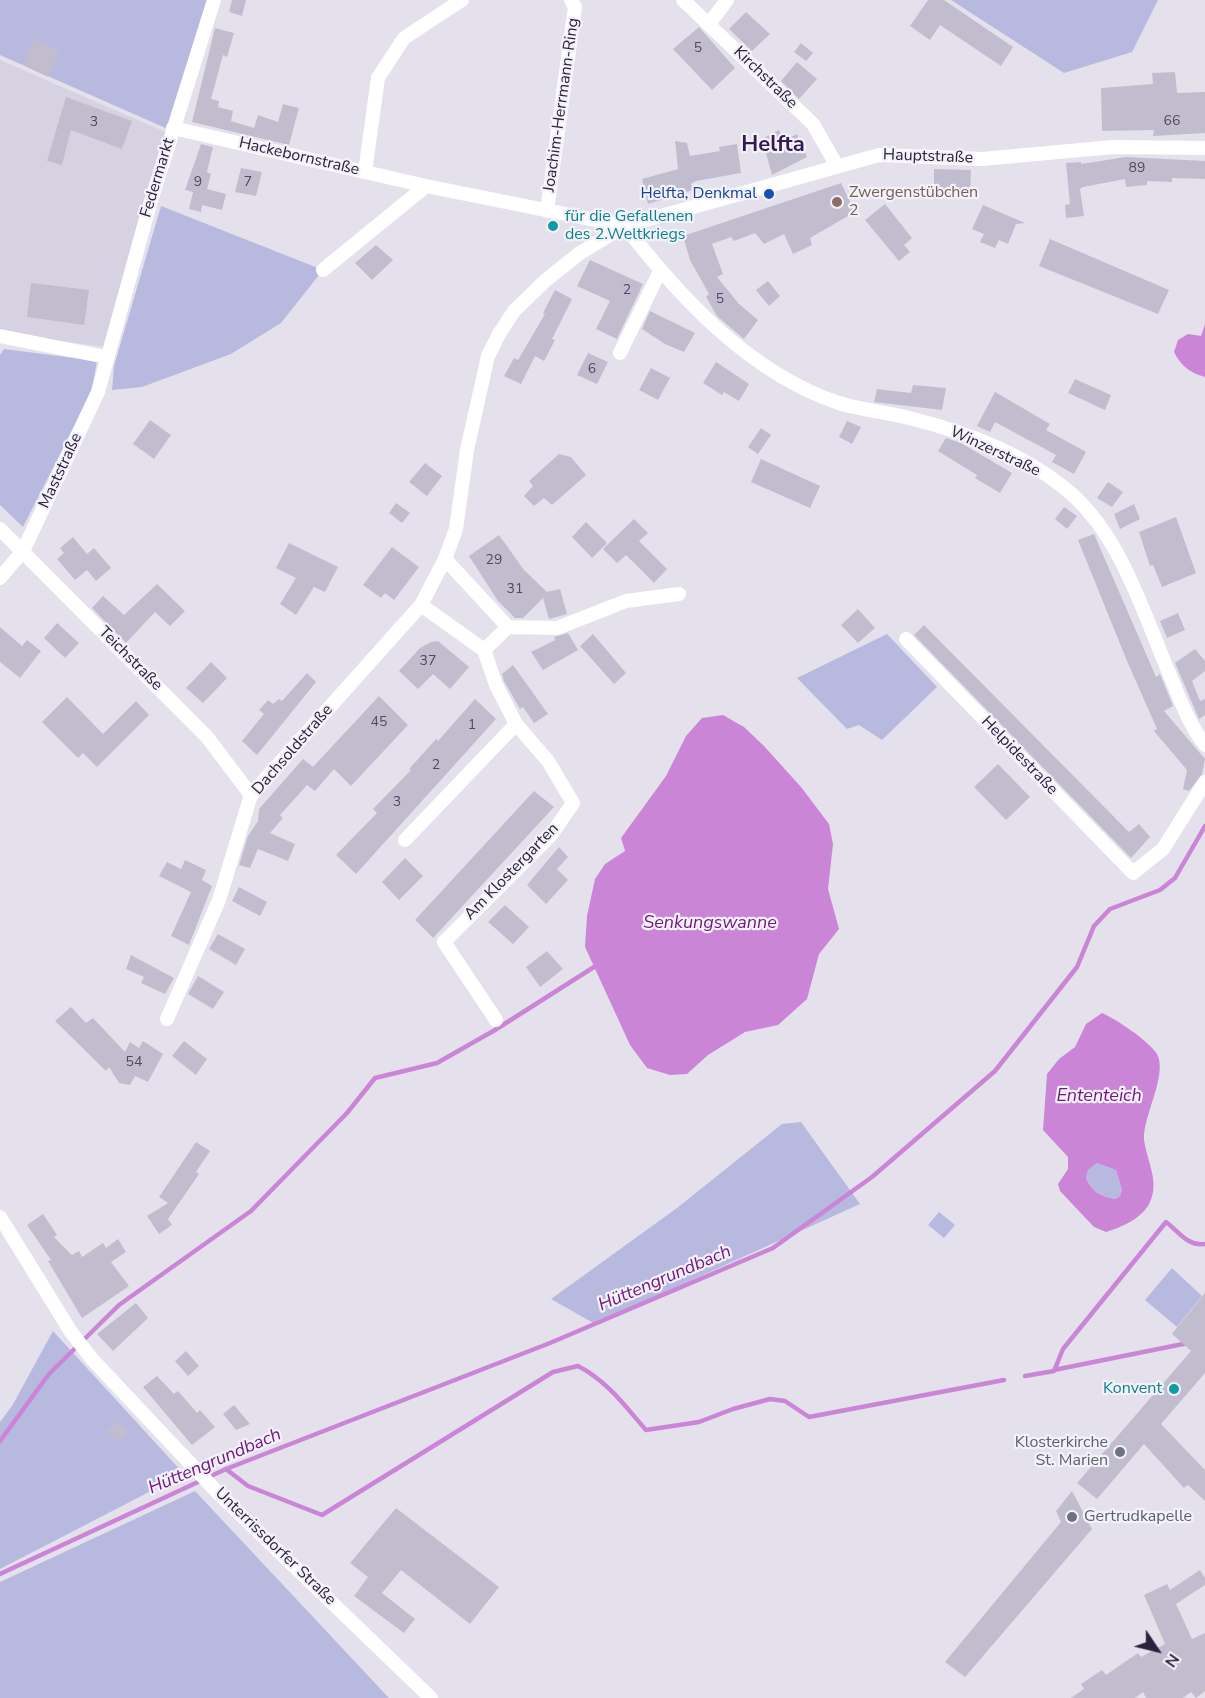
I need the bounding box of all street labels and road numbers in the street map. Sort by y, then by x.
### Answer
street label: Joachim-Herrmann-Ring [540,17,584,193]
street label: Kirchstraße [729,43,801,113]
street label: Hackebornstraße [237,134,361,180]
street label: Federmarkt [137,136,179,220]
street label: Hauptstraße [883,146,973,168]
street label: Winzerstraße [947,423,1043,481]
street label: Maststraße [35,430,87,512]
street label: Teichstraße [94,623,166,695]
street label: Dachsoldstraße [249,701,337,799]
street label: Helpidestraße [977,713,1061,799]
street label: Am Klostergarten [461,820,563,924]
street label: Unterrissdorfer Straße [210,1484,340,1610]

